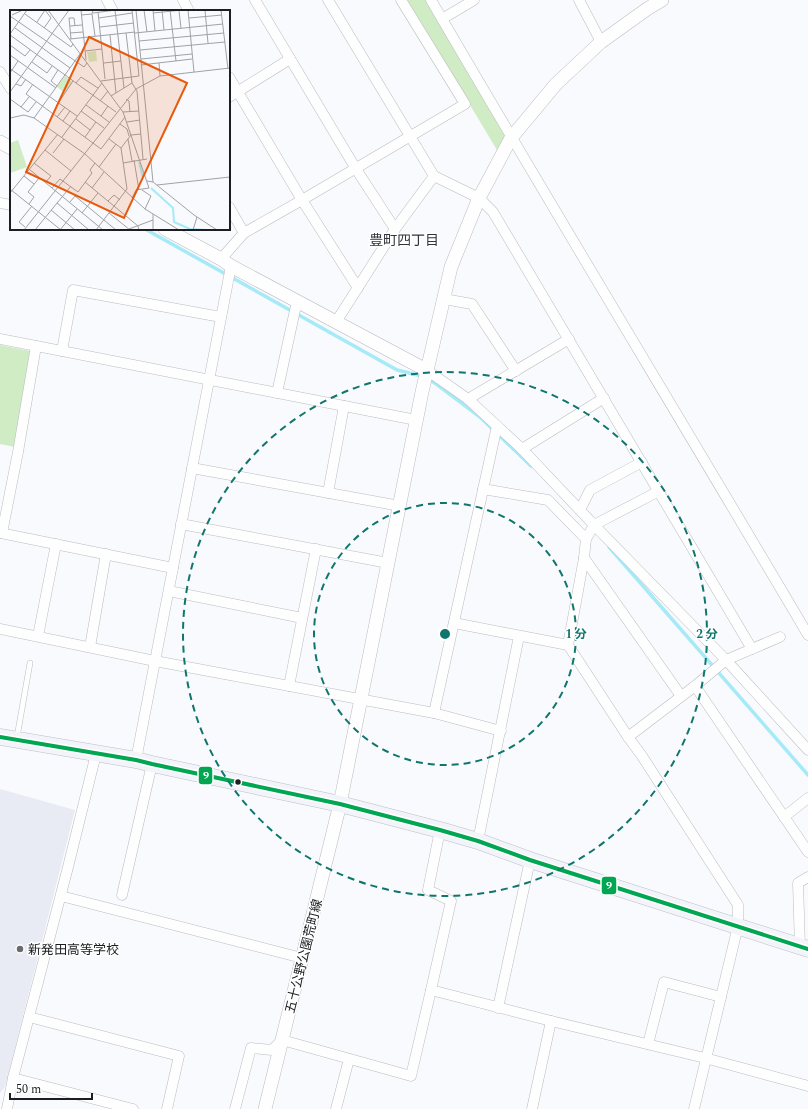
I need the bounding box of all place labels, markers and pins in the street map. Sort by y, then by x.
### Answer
centre of rings [438,627,452,641]
unlabelled marker [233,777,243,787]
place label: 新発田高等学校 [28,940,119,960]
marker: 新発田高等学校 [15,944,25,954]

